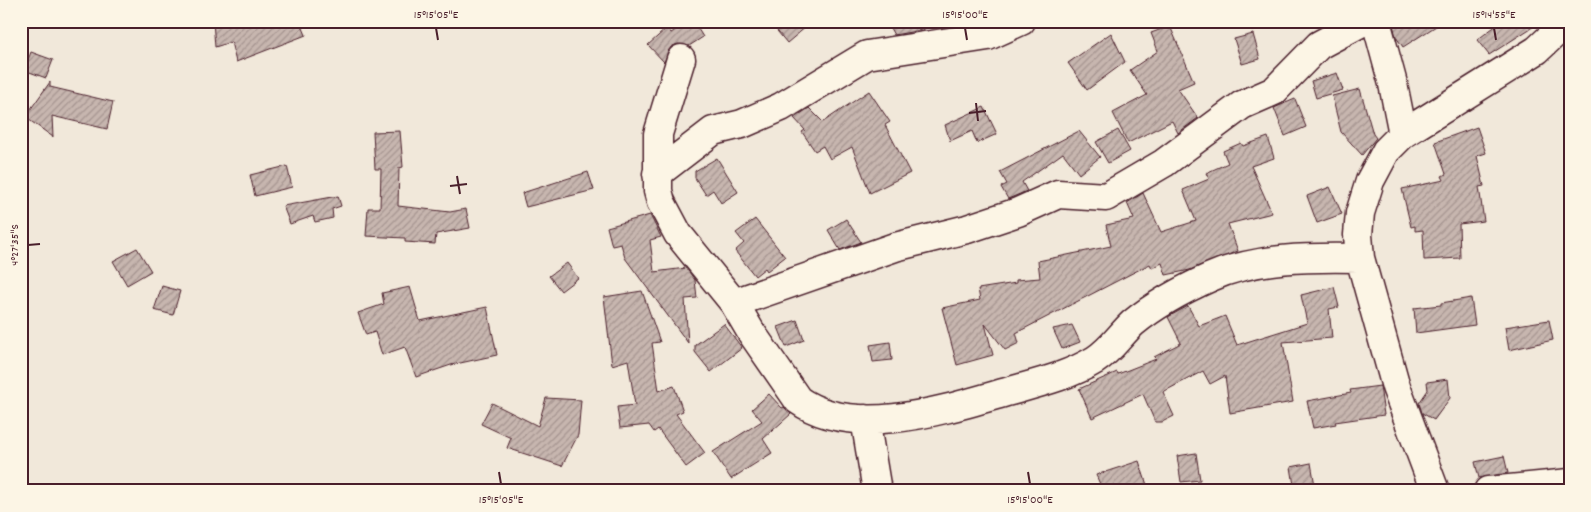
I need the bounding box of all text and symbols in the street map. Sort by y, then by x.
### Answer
text: 15°15'05"E [414,7,459,24]
text: 15°15'00"E [942,7,988,24]
text: 15°14'55"E [1473,7,1516,24]
text: 4°27'35"S [7,224,24,266]
text: 15°15'05"E [479,492,524,509]
text: 15°15'00"E [1007,492,1053,509]

